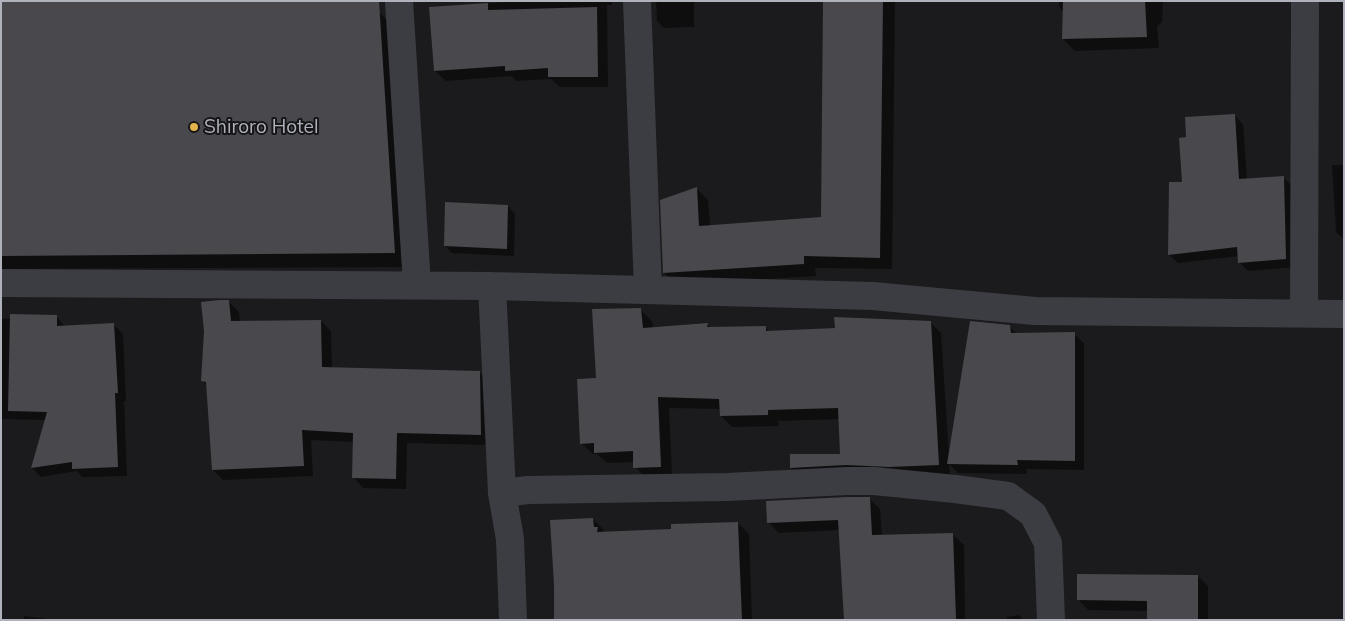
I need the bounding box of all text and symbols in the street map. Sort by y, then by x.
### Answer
place label: Shiroro Hotel [204,116,318,138]
marker: Shiroro Hotel [188,121,200,133]

